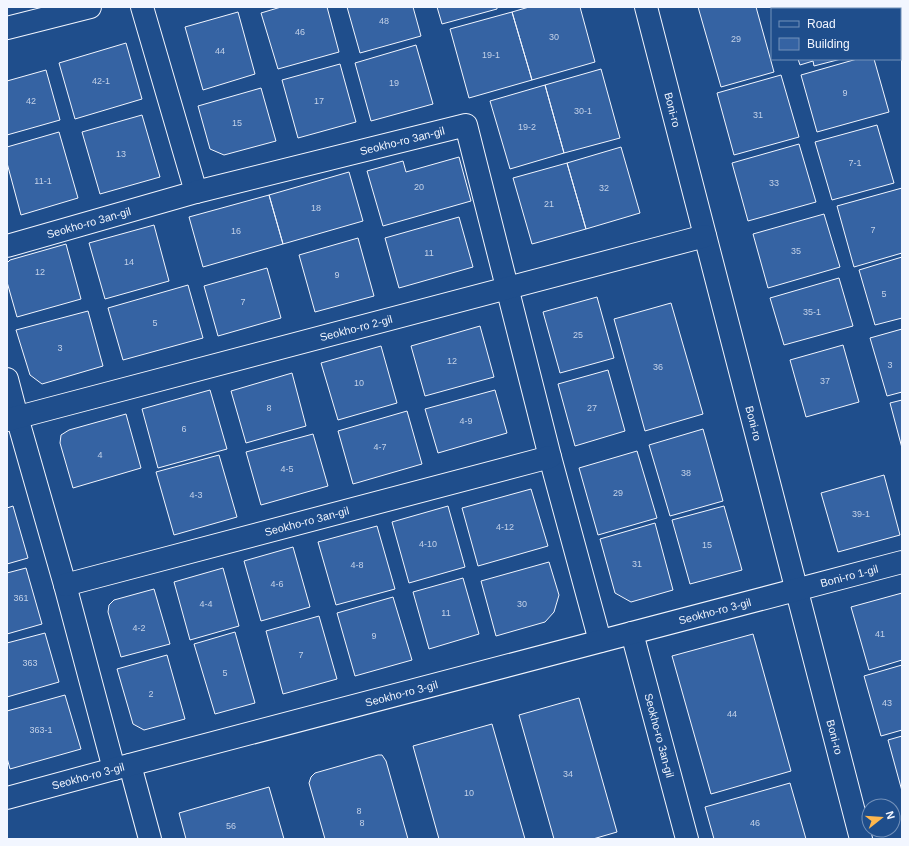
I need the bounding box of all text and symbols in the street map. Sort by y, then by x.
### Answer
legend [771,8,901,60]
house number: 48 [379,16,389,26]
text: Road [807,17,836,31]
house number: 46 [295,27,305,37]
house number: 30 [549,32,559,42]
house number: 29 [731,34,741,44]
text: Building [807,37,850,51]
house number: 44 [215,46,225,56]
house number: 19-1 [482,50,500,60]
house number: 42-1 [92,76,110,86]
house number: 19 [389,78,399,88]
house number: 9 [842,88,848,98]
street label: Boni-ro [662,91,683,128]
house number: 42 [26,96,36,106]
house number: 17 [314,96,324,106]
house number: 30-1 [574,106,592,116]
house number: 31 [753,110,763,120]
house number: 15 [232,118,242,128]
house number: 19-2 [518,122,536,132]
street label: Seokho-ro 3an-gil [359,125,446,157]
house number: 13 [116,149,126,159]
house number: 7-1 [848,158,862,168]
house number: 11-1 [34,176,52,186]
house number: 33 [769,178,779,188]
house number: 20 [414,182,424,192]
house number: 32 [599,183,609,193]
house number: 21 [544,199,554,209]
house number: 18 [311,203,321,213]
street label: Seokho-ro 3an-gil [45,205,132,240]
house number: 7 [870,225,876,235]
house number: 16 [231,226,241,236]
house number: 35 [791,246,801,256]
house number: 11 [424,248,434,258]
house number: 14 [124,257,134,267]
house number: 12 [35,267,45,277]
house number: 9 [334,270,340,280]
house number: 5 [881,289,887,299]
house number: 7 [240,297,246,307]
house number: 35-1 [803,307,821,317]
street label: Seokho-ro 2-gil [318,313,394,343]
house number: 5 [152,318,158,328]
house number: 25 [573,330,583,340]
house number: 3 [57,343,63,353]
house number: 12 [447,356,457,366]
house number: 3 [887,360,893,370]
house number: 36 [653,362,663,372]
house number: 37 [820,376,830,386]
house number: 10 [354,378,364,388]
house number: 8 [266,403,272,413]
house number: 27 [587,403,597,413]
street label: Boni-ro [743,405,764,442]
house number: 4-9 [459,416,473,426]
house number: 6 [181,424,187,434]
house number: 4-7 [373,442,387,452]
house number: 4 [97,450,103,460]
house number: 4-5 [280,464,294,474]
house number: 38 [681,468,691,478]
house number: 29 [613,488,623,498]
house number: 4-3 [189,490,203,500]
street label: Seokho-ro 3an-gil [263,504,350,538]
house number: 39-1 [852,509,870,519]
house number: 4-12 [496,522,514,532]
house number: 4-10 [419,539,437,549]
house number: 15 [702,540,712,550]
house number: 31 [632,559,642,569]
house number: 4-8 [350,560,364,570]
street label: Boni-ro 1-gil [819,563,879,589]
house number: 4-6 [270,579,284,589]
house number: 361 [13,593,29,603]
street label: Seokho-ro 3-gil [677,596,752,626]
house number: 4-4 [199,599,213,609]
house number: 30 [517,599,527,609]
house number: 11 [441,608,451,618]
house number: 4-2 [132,623,146,633]
house number: 41 [875,629,885,639]
house number: 9 [371,631,377,641]
house number: 7 [298,650,304,660]
house number: 363 [22,658,38,668]
house number: 5 [222,668,228,678]
street label: Seokho-ro 3-gil [364,678,439,709]
house number: 2 [148,689,154,699]
street label: Seokho-ro 3an-gil [642,692,676,779]
house number: 43 [882,698,892,708]
house number: 44 [727,709,737,719]
street label: Boni-ro [824,718,845,756]
house number: 363-1 [29,725,53,735]
street label: Seokho-ro 3-gil [50,761,126,792]
house number: 34 [563,769,573,779]
house number: 10 [464,788,474,798]
north arrow [861,798,901,838]
house number: 8 [356,806,362,816]
text: N [884,810,897,821]
house number: 8 [359,818,365,828]
house number: 46 [750,818,760,828]
house number: 56 [226,821,236,831]

